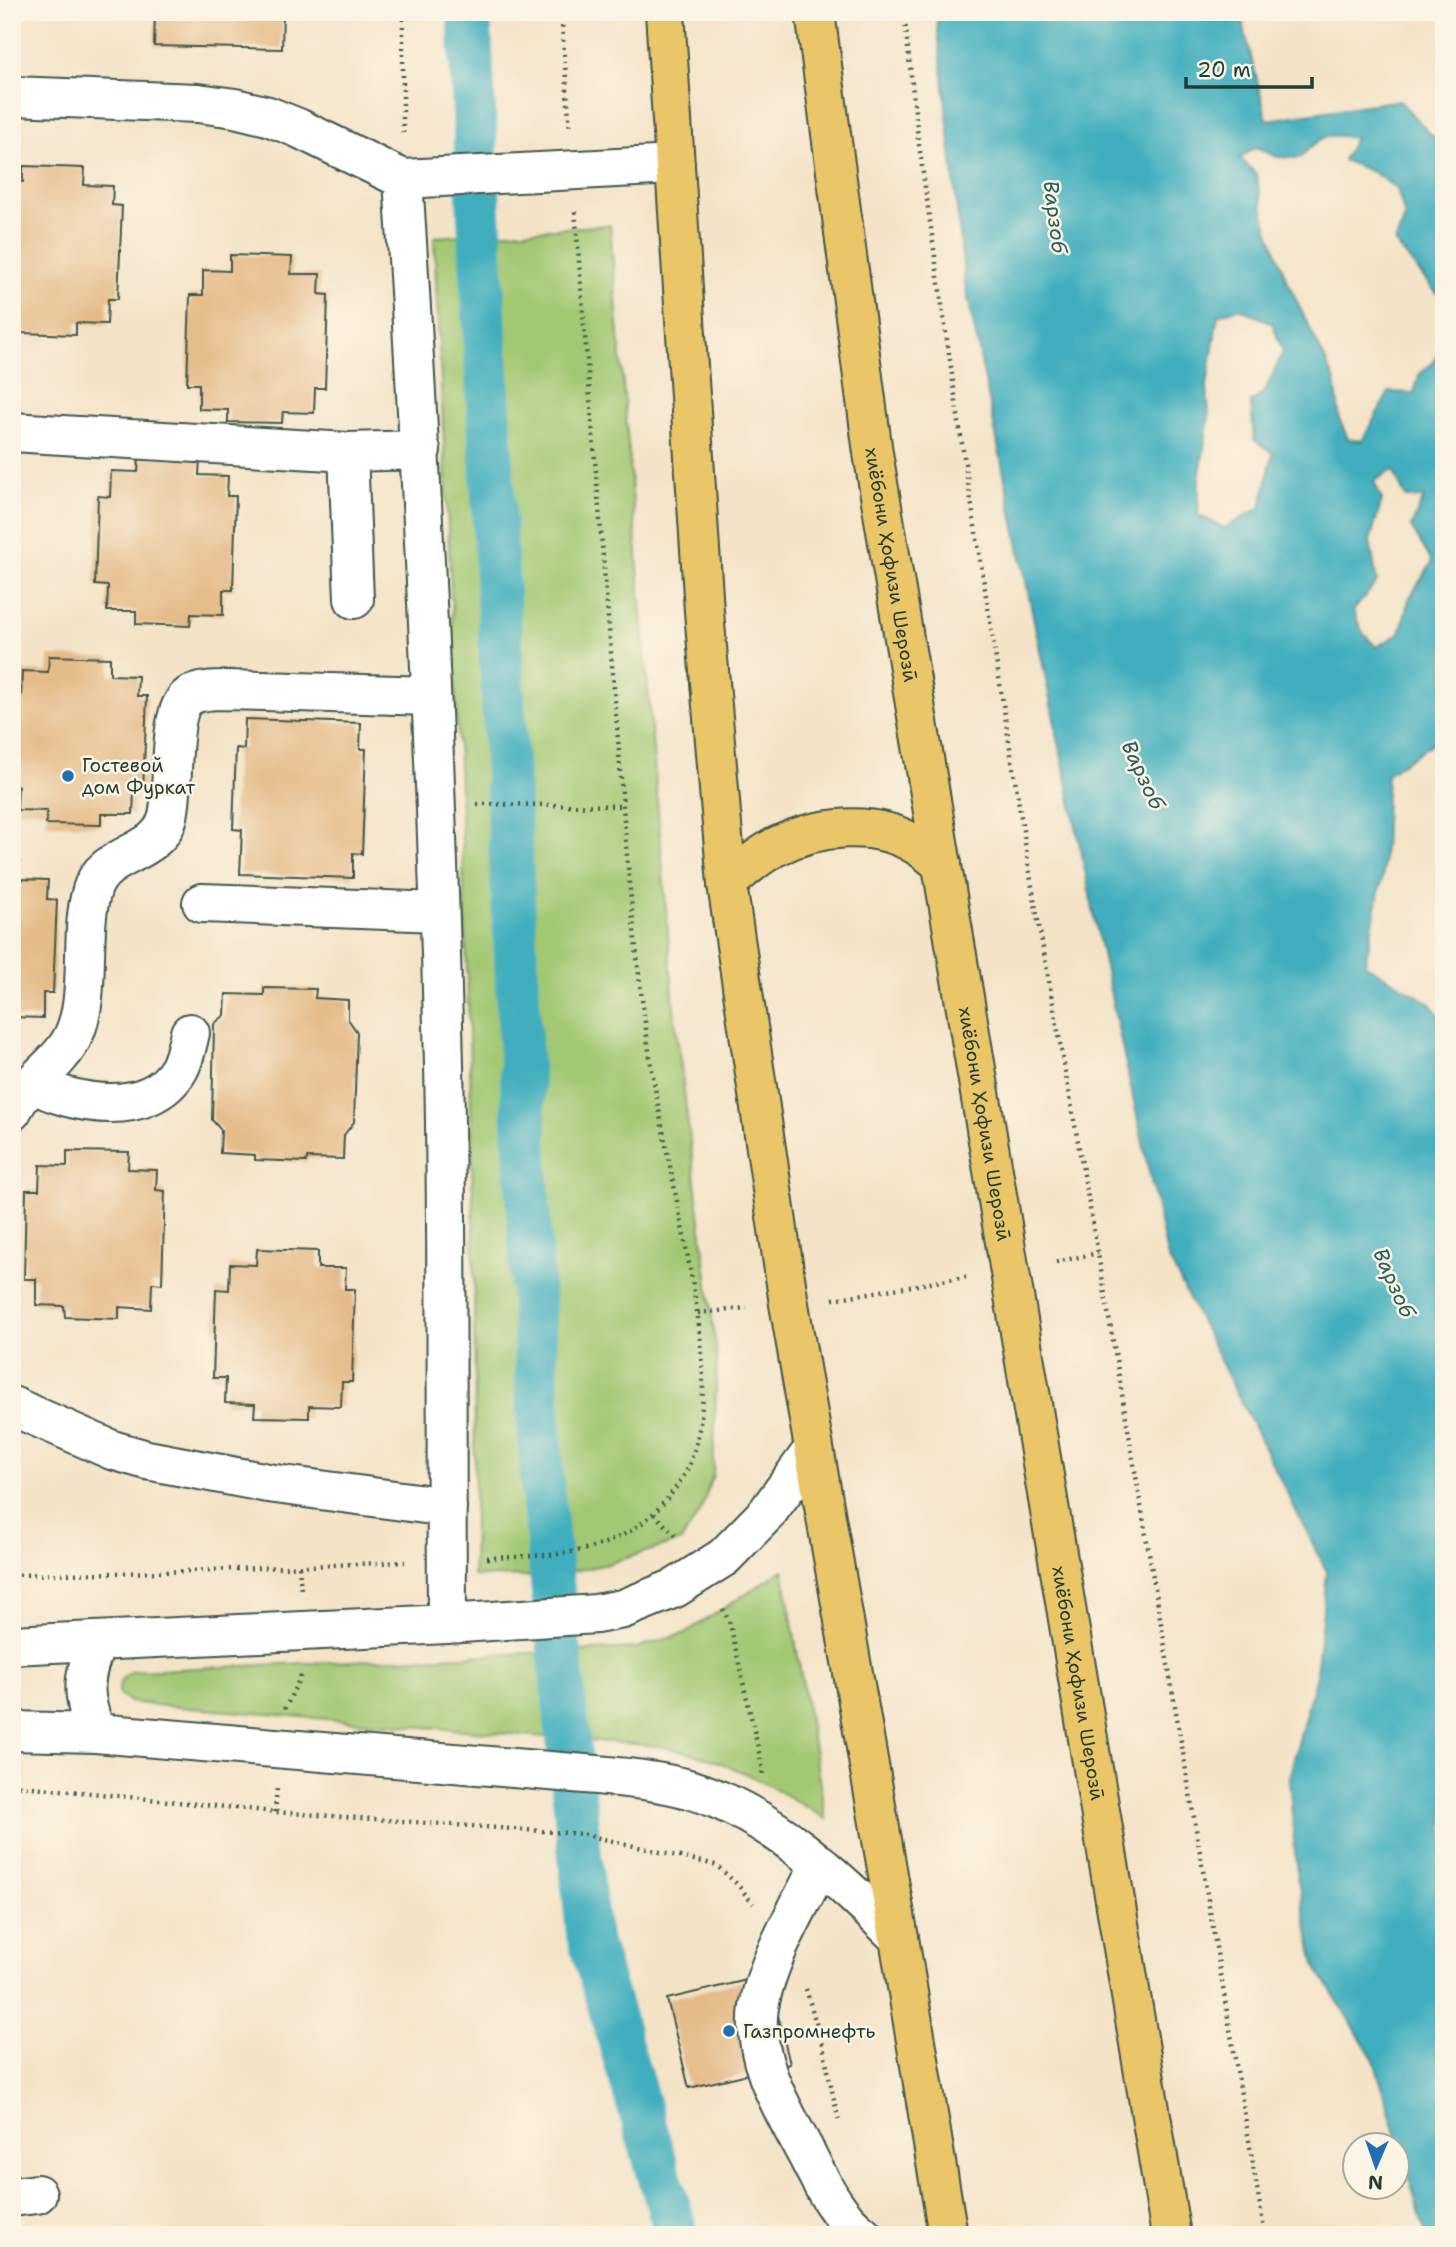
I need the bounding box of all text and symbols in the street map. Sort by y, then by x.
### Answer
scale bar [1186,46,1312,90]
text: 20 m [1197,56,1251,84]
water label: Варзоб [1037,179,1073,256]
street label: хиёбони Ҳофизи Шерозӣ [859,446,923,684]
water label: Варзоб [1115,736,1172,815]
place label: Гостевой дом Фуркат [82,753,196,800]
marker: Гостевой дом Фуркат [60,768,76,784]
street label: хиёбони Ҳофизи Шерозӣ [953,1005,1017,1243]
water label: Варзоб [1366,1244,1422,1323]
street label: хиёбони Ҳофизи Шерозӣ [1046,1564,1110,1802]
place label: Газпромнефть [743,2019,875,2044]
marker: Газпромнефть [721,2023,737,2039]
north arrow [1340,2132,1410,2202]
text: N [1367,2170,1383,2195]

